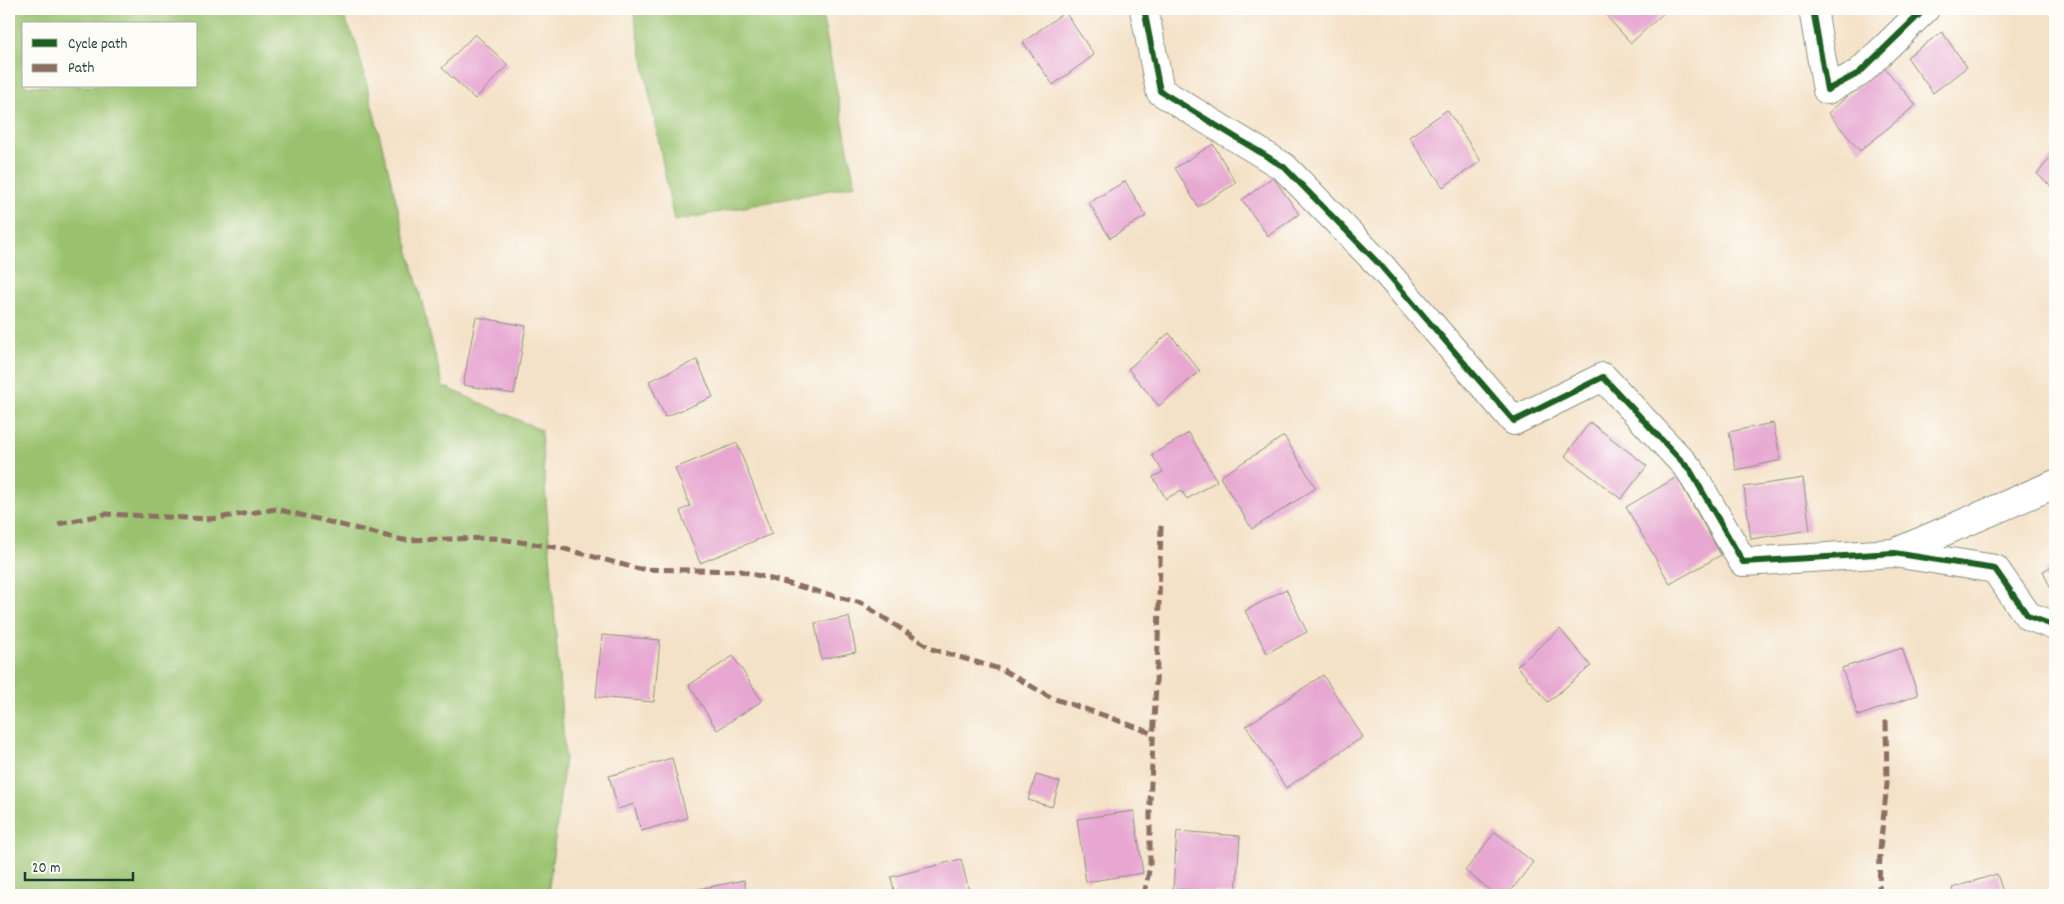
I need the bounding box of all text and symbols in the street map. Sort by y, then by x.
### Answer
legend [22,22,198,88]
text: Cycle path [68,34,128,56]
text: Path [68,58,94,80]
scale bar [25,849,132,881]
text: 20 m [32,858,60,880]

